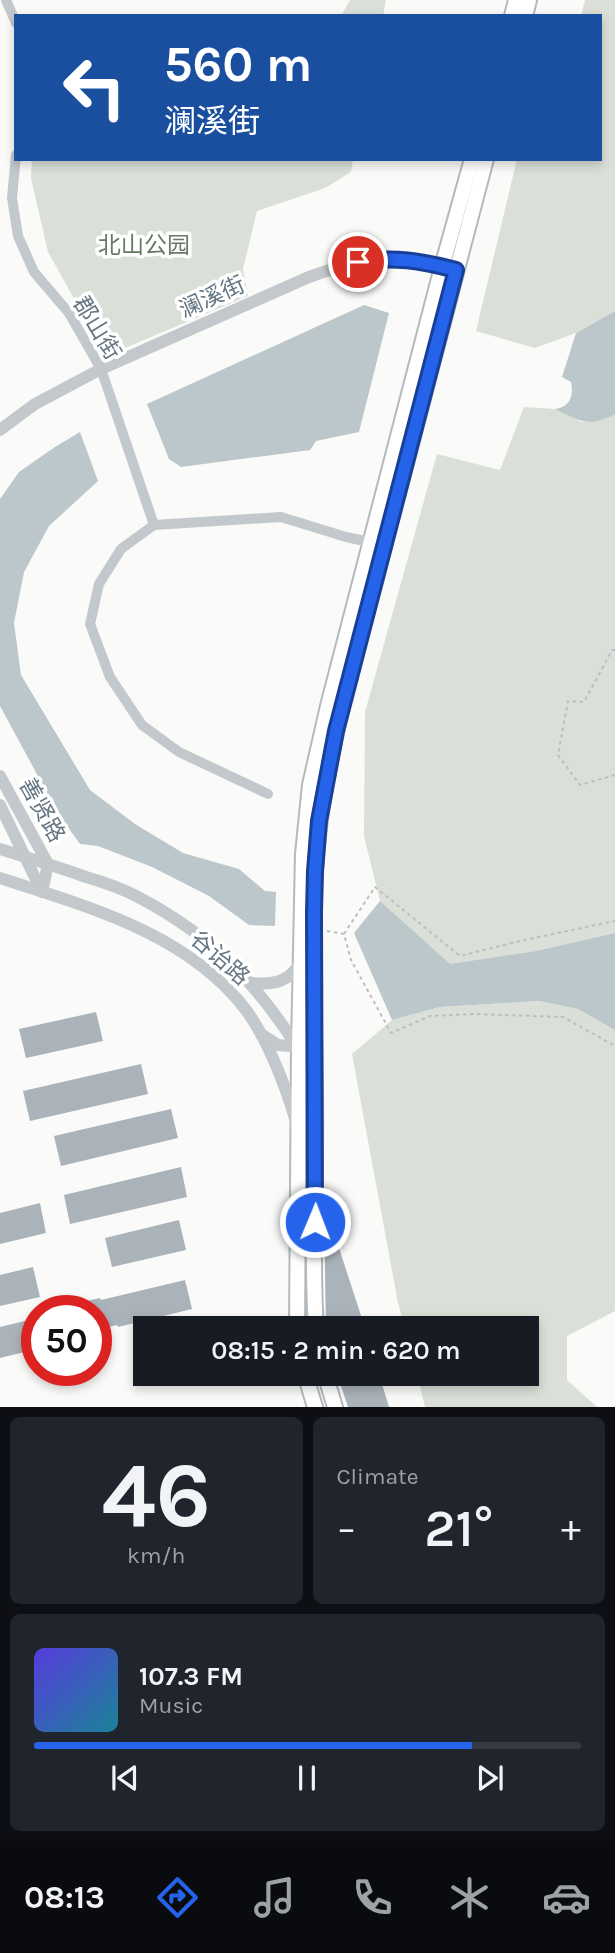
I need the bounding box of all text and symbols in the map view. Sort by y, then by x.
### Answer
text: 560 m [164,36,312,93]
icon: left [49,42,140,133]
text: 澜溪街 [164,103,260,140]
park label: 北山公园 [98,232,190,259]
pin [328,232,388,292]
icon: arrive [339,243,377,281]
street label: 澜溪街 [175,271,249,323]
street label: 郡山街 [68,291,126,365]
street label: 善贤路 [13,773,71,847]
street label: 谷诒路 [185,925,255,991]
position arrow [278,1185,352,1259]
speed limit sign: 50 [21,1295,112,1386]
text: 08:15 · 2 min · 620 m [211,1335,461,1366]
text: 46 [102,1443,211,1549]
text: Climate [337,1463,419,1490]
text: 21° [424,1498,493,1559]
text: − [337,1506,356,1551]
text: + [561,1506,581,1551]
text: km/h [127,1542,185,1569]
text: 107.3 FM [139,1661,243,1692]
text: Music [139,1692,203,1719]
icon: previous [106,1759,144,1797]
icon: pause [288,1759,326,1797]
icon: next [471,1759,509,1797]
icon: directions [153,1873,202,1922]
icon: music [250,1873,299,1922]
icon: phone [348,1873,397,1922]
icon: climate [445,1873,494,1922]
icon: car [542,1873,591,1922]
text: 08:13 [24,1879,105,1916]

